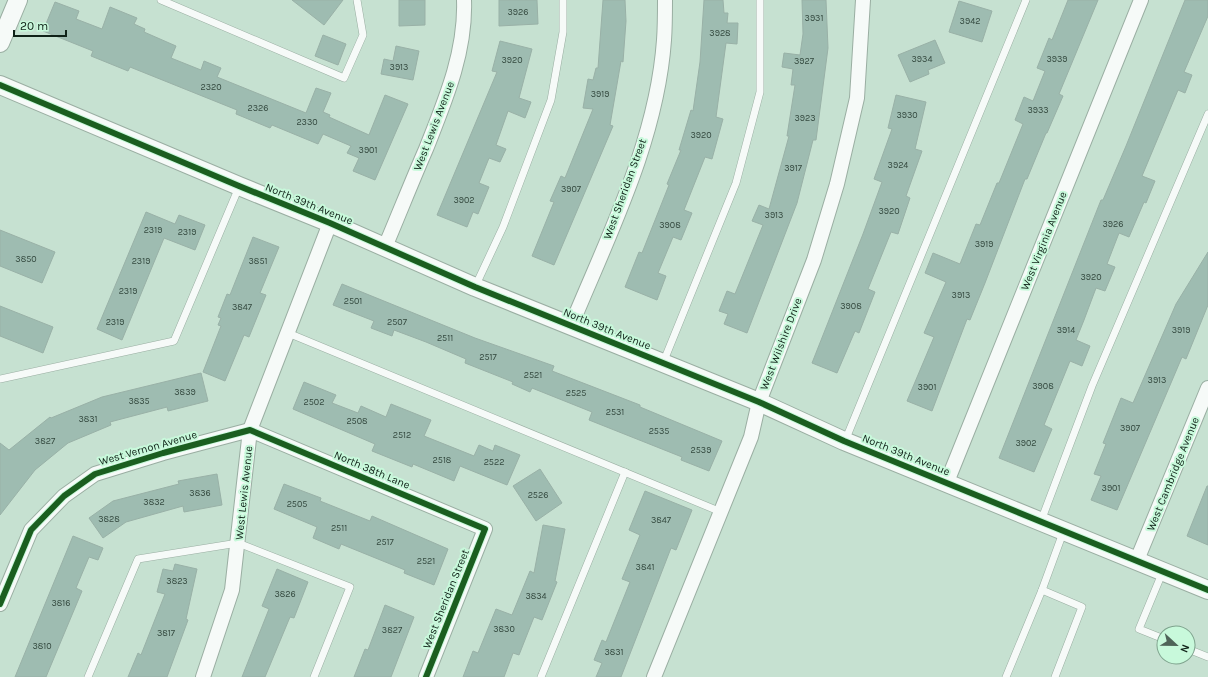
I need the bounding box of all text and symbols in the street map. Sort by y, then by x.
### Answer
house number: 3926 [508,7,528,17]
scale bar [14,12,66,38]
house number: 3931 [805,13,823,23]
house number: 3942 [960,16,980,26]
text: 20 m [20,19,48,33]
house number: 3928 [709,28,731,38]
house number: 3934 [912,54,932,64]
house number: 3939 [1046,54,1068,64]
house number: 3920 [501,55,523,65]
house number: 3927 [794,56,815,66]
house number: 3913 [390,62,408,72]
street label: West Lewis Avenue [411,79,457,172]
house number: 2320 [200,82,222,92]
house number: 3919 [591,89,609,99]
house number: 2326 [248,103,268,113]
house number: 3933 [1027,105,1049,115]
house number: 3930 [896,110,918,120]
house number: 3923 [794,113,816,123]
house number: 2330 [296,117,318,127]
house number: 3920 [690,130,712,140]
street label: West Sheridan Street [601,137,649,241]
house number: 3901 [359,145,377,155]
house number: 3924 [888,160,908,170]
house number: 3917 [784,163,803,173]
street label: North 39th Avenue [263,180,355,228]
house number: 3907 [561,184,582,194]
street label: West Virginia Avenue [1018,189,1070,292]
house number: 3902 [453,195,475,205]
house number: 3920 [878,206,900,216]
house number: 3913 [765,210,783,220]
house number: 3926 [1103,219,1123,229]
house number: 3908 [659,220,681,230]
house number: 2319 [144,225,162,235]
house number: 2319 [178,227,196,237]
house number: 3919 [975,239,993,249]
house number: 3850 [15,254,37,264]
house number: 2319 [132,256,150,266]
house number: 3851 [249,256,267,266]
house number: 3920 [1080,272,1102,282]
house number: 2319 [119,286,137,296]
house number: 3913 [952,290,970,300]
house number: 2501 [344,296,362,306]
street label: West Wilshire Drive [757,296,805,392]
house number: 3908 [840,301,862,311]
house number: 3847 [232,302,253,312]
street label: North 39th Avenue [561,305,653,353]
house number: 2319 [106,317,124,327]
house number: 2507 [387,317,408,327]
house number: 3914 [1057,325,1075,335]
house number: 3919 [1172,325,1190,335]
house number: 2511 [437,333,453,343]
house number: 2517 [479,352,498,362]
house number: 2521 [524,370,542,380]
house number: 3913 [1148,375,1166,385]
house number: 3908 [1032,381,1054,391]
house number: 3901 [918,382,936,392]
house number: 3839 [174,387,196,397]
house number: 2525 [566,388,586,398]
house number: 3835 [128,396,150,406]
house number: 2502 [304,397,324,407]
house number: 2531 [606,407,624,417]
house number: 3831 [78,414,98,424]
street label: West Cambridge Avenue [1144,415,1202,533]
house number: 2508 [346,416,368,426]
house number: 3907 [1120,423,1141,433]
house number: 2535 [649,426,669,436]
street label: West Vernon Avenue [98,428,199,468]
house number: 2512 [393,430,411,440]
street label: North 39th Avenue [860,431,952,479]
house number: 3827 [35,436,56,446]
house number: 3902 [1015,438,1037,448]
street label: West Lewis Avenue [233,445,255,541]
house number: 2539 [691,445,711,455]
street label: North 38th Lane [332,448,412,492]
house number: 2518 [433,455,452,465]
house number: 2522 [484,457,504,467]
house number: 3901 [1102,483,1120,493]
house number: 3836 [189,488,211,498]
house number: 2526 [528,490,548,500]
house number: 3832 [143,497,165,507]
house number: 2505 [287,499,307,509]
house number: 3828 [98,514,120,524]
house number: 3847 [651,515,672,525]
house number: 2511 [331,523,347,533]
house number: 2517 [376,537,395,547]
street label: West Sheridan Street [420,547,472,651]
house number: 2521 [417,556,435,566]
house number: 3841 [636,562,654,572]
house number: 3823 [166,576,188,586]
house number: 3826 [274,589,296,599]
house number: 3834 [525,591,547,601]
house number: 3816 [52,598,70,608]
house number: 3830 [493,624,515,634]
house number: 3827 [382,625,403,635]
north arrow [1156,625,1196,665]
house number: 3817 [157,628,176,638]
house number: 3810 [32,641,52,651]
text: N [1177,642,1192,655]
house number: 3831 [604,647,624,657]

